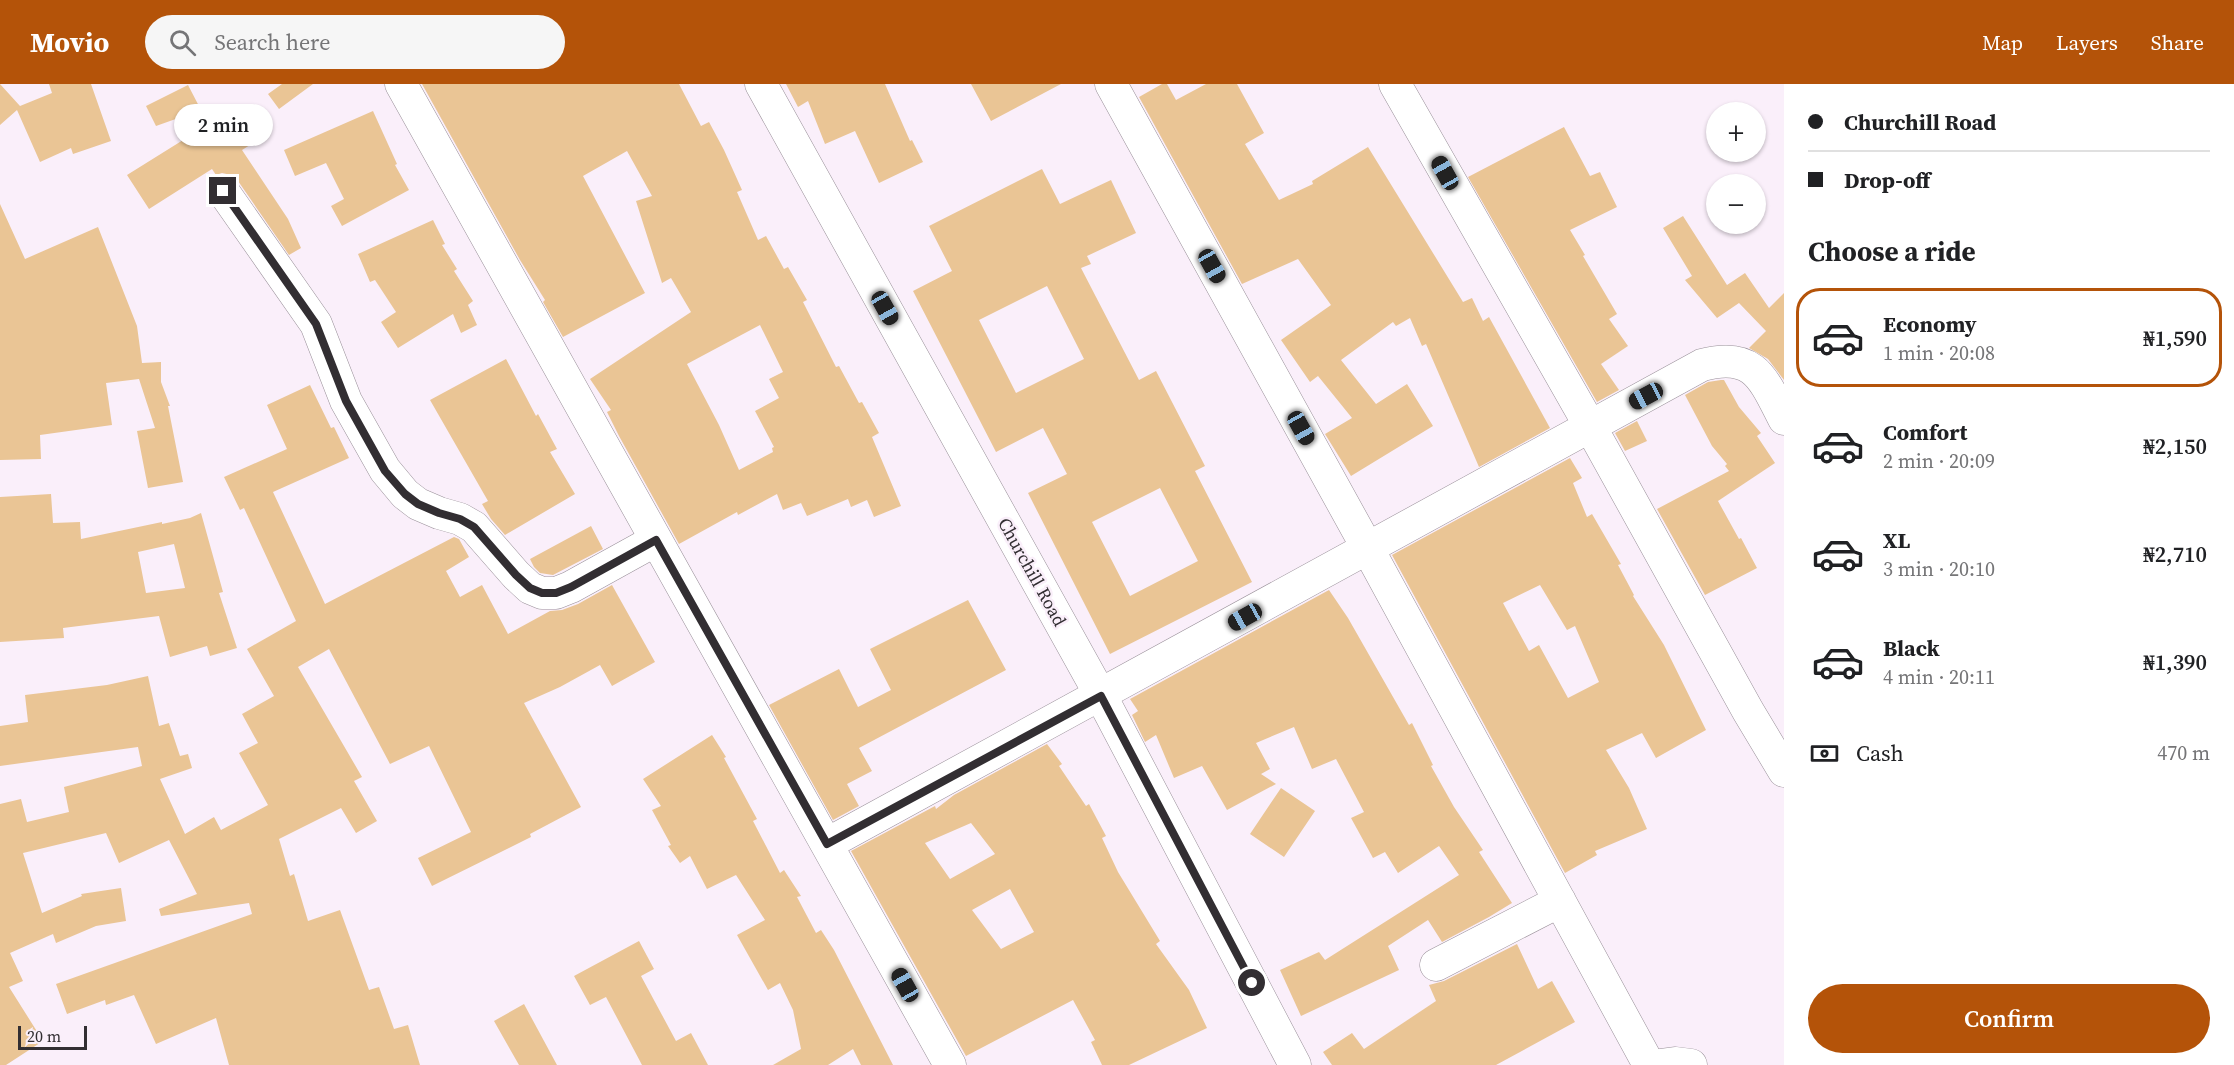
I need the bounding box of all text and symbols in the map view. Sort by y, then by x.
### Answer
search box [145,15,565,69]
text: Movio [30,23,109,61]
icon: search [166,26,199,59]
text: Search here [214,27,330,57]
text: Map [1982,28,2023,57]
text: Layers [2056,28,2118,57]
text: Share [2151,28,2204,57]
map controls [1706,102,1766,234]
button: + [1706,102,1766,162]
callout: 2 min [174,104,272,146]
text: Churchill Road [1844,107,1996,137]
text: 2 min [198,111,249,139]
car [1428,153,1462,193]
text: Drop-off [1844,165,1930,195]
button: − [1706,174,1766,234]
route end [209,177,236,204]
text: Choose a ride [1808,233,1976,270]
car [1195,246,1229,286]
car [868,288,902,328]
text: Economy [1883,309,1977,339]
icon: car [1811,311,1865,365]
text: ₦1,590 [2143,323,2207,353]
text: 1 min · 20:08 [1883,339,1995,367]
car [1626,380,1666,412]
car [1284,408,1318,448]
text: Comfort [1883,417,1967,447]
icon: car [1811,419,1865,473]
text: ₦2,150 [2143,431,2207,461]
text: 2 min · 20:09 [1883,447,1995,475]
street label: Churchill Road [992,513,1073,631]
text: XL [1883,525,1910,555]
icon: car [1811,527,1865,581]
text: ₦2,710 [2143,539,2207,569]
text: 3 min · 20:10 [1883,555,1995,583]
car [1225,600,1265,634]
text: Black [1883,633,1940,663]
icon: car [1811,635,1865,689]
text: ₦1,390 [2143,647,2207,677]
text: 4 min · 20:11 [1883,663,1995,691]
icon: cash [1808,737,1841,770]
text: Cash [1856,738,1904,768]
text: 470 m [2157,739,2210,767]
car [888,965,922,1005]
route start [1238,969,1265,996]
button: Confirm [1808,984,2210,1053]
scale bar [18,1023,87,1050]
text: 20 m [27,1025,61,1047]

